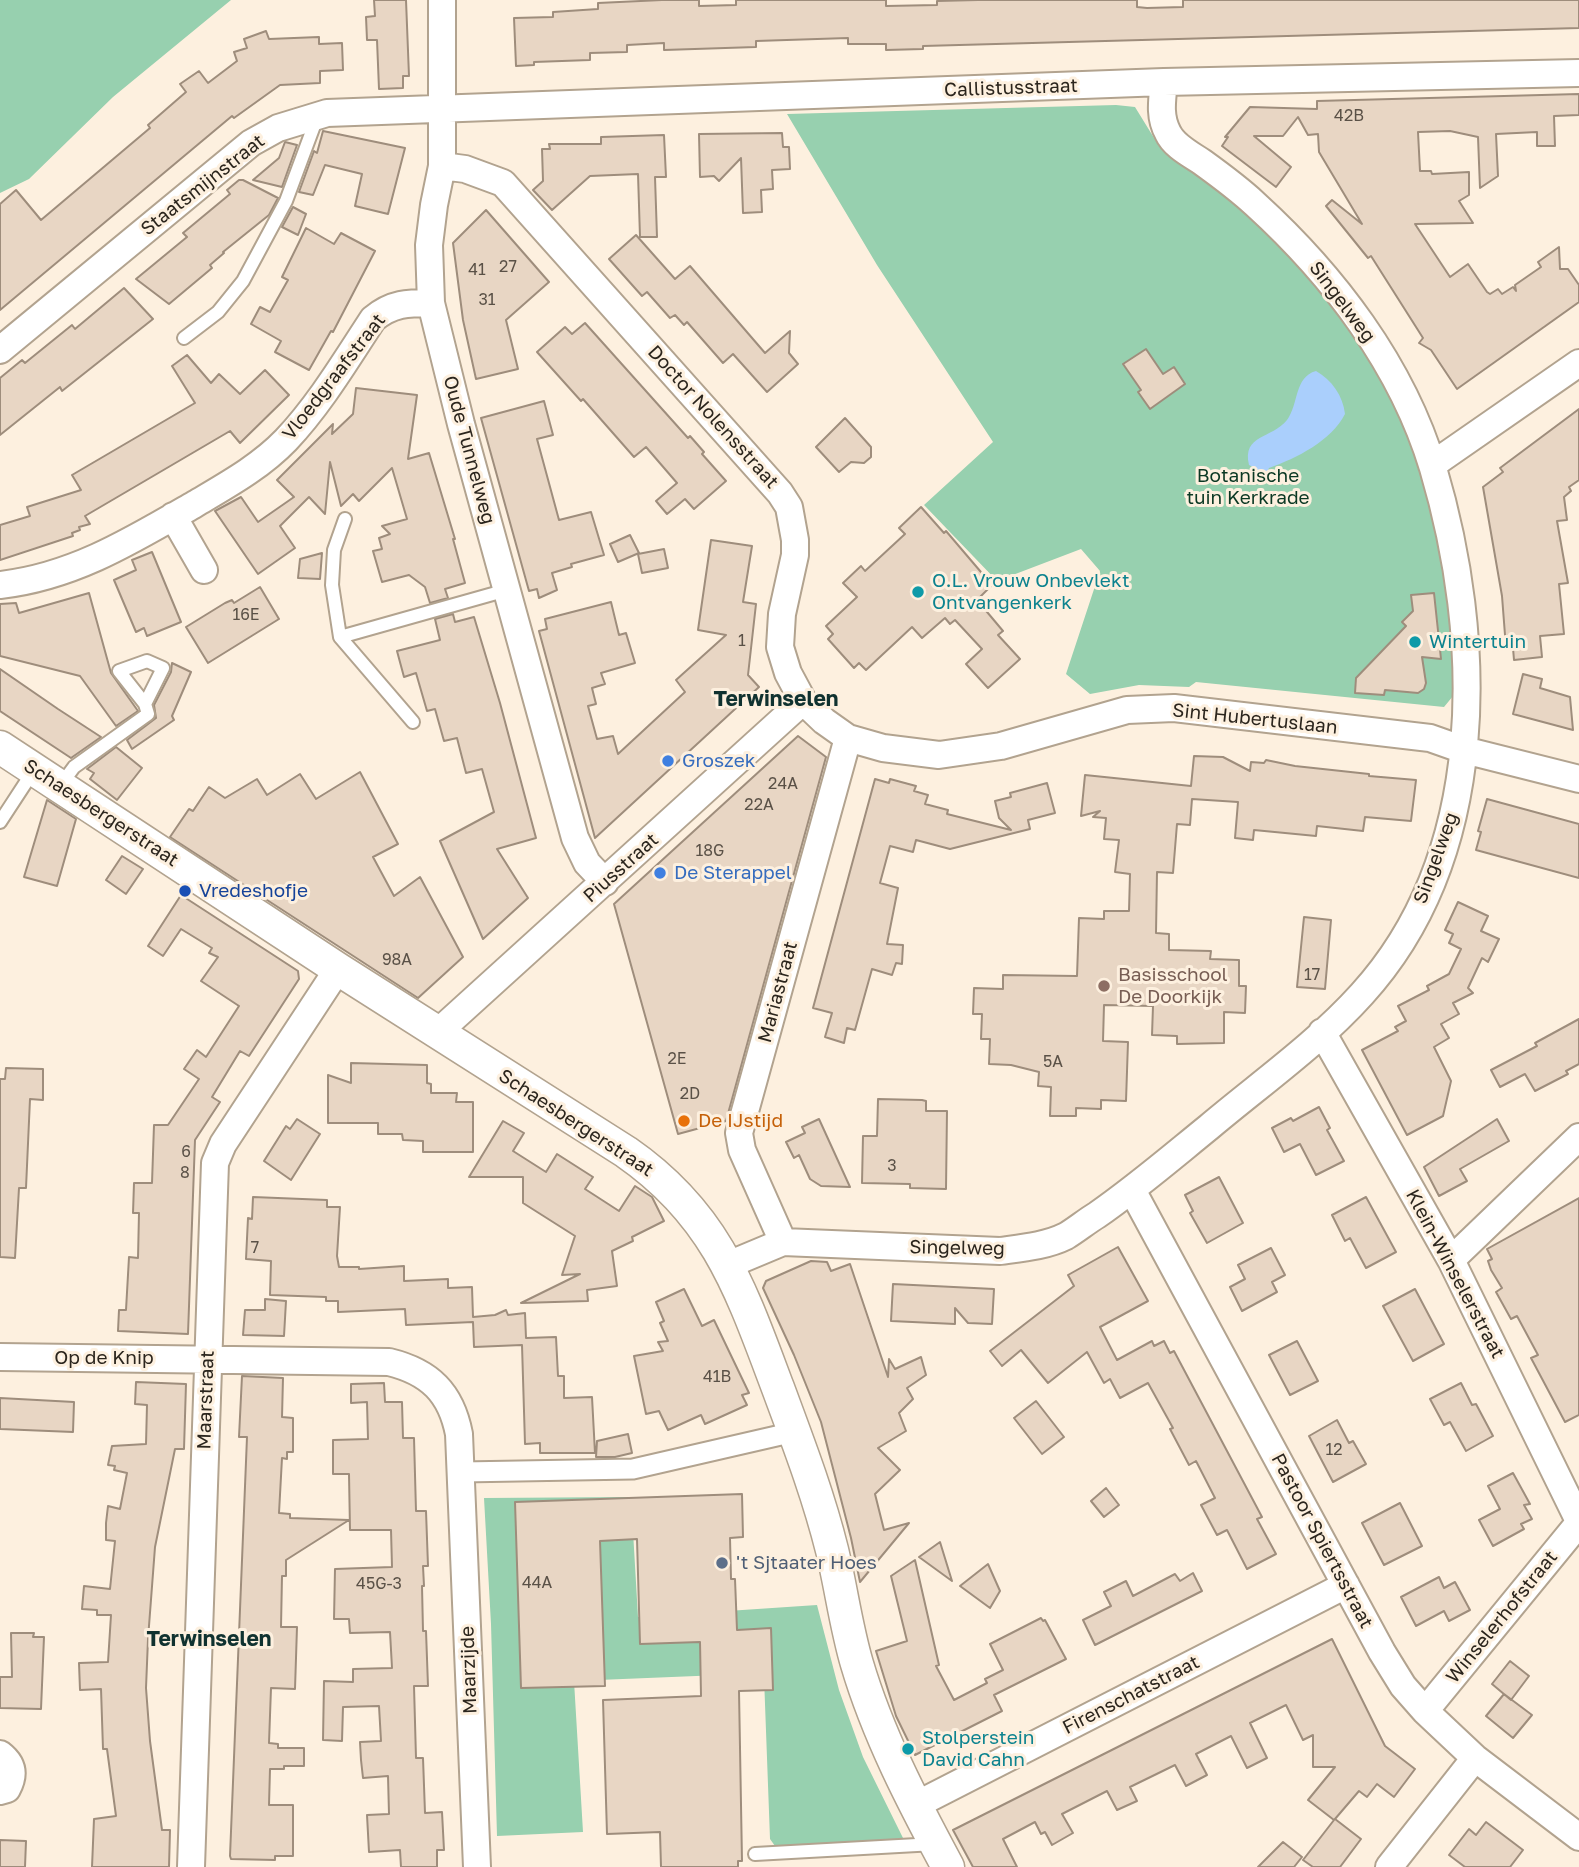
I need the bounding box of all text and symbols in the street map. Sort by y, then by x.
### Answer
street label: Callistusstraat [944,74,1078,102]
house number: 42B [1334,106,1364,126]
street label: Staatsmijnstraat [137,130,269,240]
house number: 27 [499,257,517,277]
street label: Singelweg [1304,257,1380,347]
house number: 41 [468,260,486,280]
house number: 31 [478,290,496,310]
street label: Vloedgraafstraat [278,309,390,445]
street label: Doctor Nolensstraat [643,341,783,493]
street label: Oude Tunnelweg [438,373,500,527]
park label: Botanische tuin Kerkrade [1186,465,1310,509]
place label: O.L. Vrouw Onbevlekt Ontvangenkerk [932,570,1130,614]
marker: O.L. Vrouw Onbevlekt Ontvangenkerk [910,584,926,600]
house number: 16E [232,605,260,625]
house number: 1 [738,631,746,651]
place label: Wintertuin [1429,631,1526,653]
marker: Wintertuin [1407,634,1423,650]
district label: Terwinselen [713,686,839,712]
street label: Sint Hubertuslaan [1171,699,1339,739]
place label: Groszek [682,750,756,772]
marker: Groszek [660,753,676,769]
street label: Schaesbergerstraat [19,754,183,872]
house number: 24A [768,774,798,794]
house number: 22A [744,795,774,815]
street label: Singelweg [1409,809,1463,907]
street label: Piusstraat [579,828,663,908]
house number: 18G [696,841,724,861]
place label: De Sterappel [674,862,792,884]
marker: De Sterappel [652,865,668,881]
place label: Vredeshofje [199,880,308,902]
marker: Vredeshofje [177,883,193,899]
street label: Mariastraat [754,939,802,1045]
house number: 98A [382,950,412,970]
place label: Basisschool De Doorkijk [1118,964,1228,1008]
house number: 17 [1304,965,1320,985]
marker: Basisschool De Doorkijk [1096,978,1112,994]
house number: 2E [667,1049,687,1069]
house number: 5A [1043,1052,1063,1072]
street label: Schaesbergerstraat [494,1064,658,1182]
house number: 2D [680,1084,700,1104]
place label: De IJstijd [698,1110,783,1132]
marker: De IJstijd [676,1113,692,1129]
house number: 6 [181,1142,191,1162]
house number: 3 [887,1156,897,1176]
house number: 8 [180,1163,190,1183]
street label: Klein-Winselerstraat [1401,1186,1509,1362]
street label: Singelweg [909,1236,1005,1260]
house number: 7 [251,1238,259,1258]
street label: Op de Knip [54,1347,154,1369]
street label: Maarstraat [193,1350,219,1450]
house number: 41B [703,1367,731,1387]
house number: 12 [1325,1440,1343,1460]
street label: Pastoor Spiertsstraat [1266,1450,1378,1632]
street label: Winselerhofstraat [1442,1546,1562,1688]
place label: 't Sjtaater Hoes [736,1552,877,1574]
marker: 't Sjtaater Hoes [714,1555,730,1571]
house number: 44A [522,1573,552,1593]
house number: 45G-3 [356,1574,402,1594]
district label: Terwinselen [146,1626,272,1652]
street label: Maarzijde [456,1626,482,1714]
street label: Firenschatstraat [1059,1651,1203,1739]
place label: Stolperstein David Cahn [922,1727,1034,1771]
marker: Stolperstein David Cahn [900,1741,916,1757]

